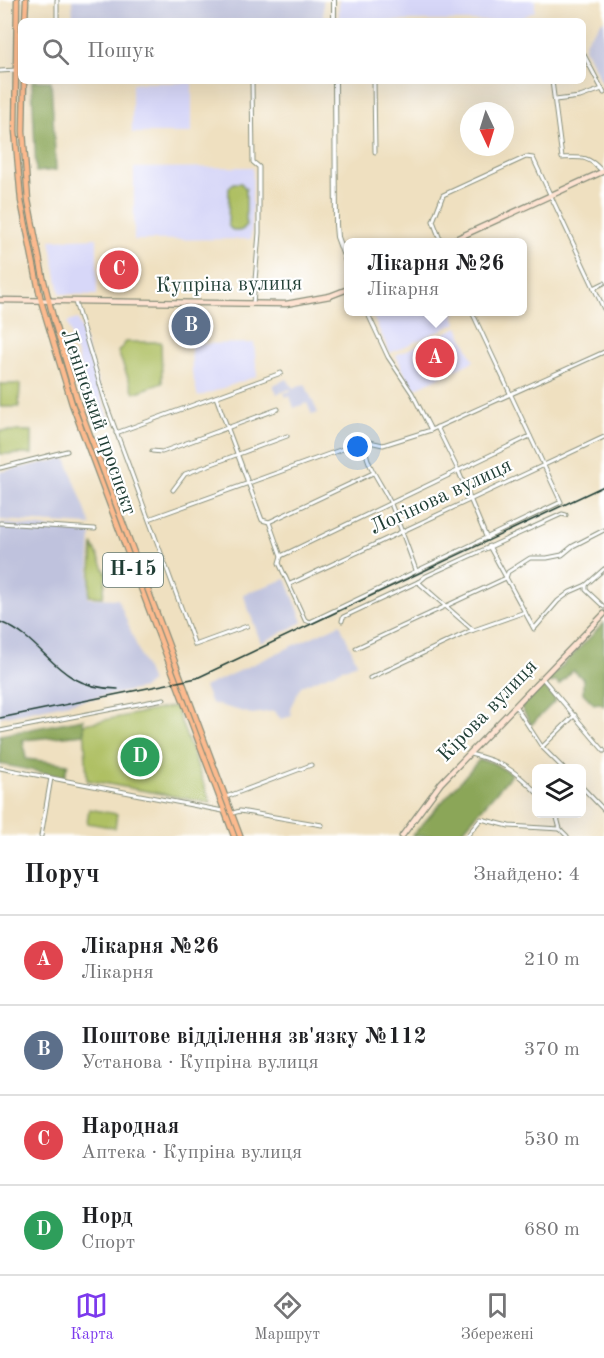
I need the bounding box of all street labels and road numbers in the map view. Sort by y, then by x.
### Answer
street label: Купріна вулиця [156,273,303,297]
street label: Ленінський проспект [56,326,140,518]
street label: Логінова вулиця [367,455,515,539]
road number: Н-15 [103,553,163,587]
street label: Кірова вулиця [434,656,542,766]

